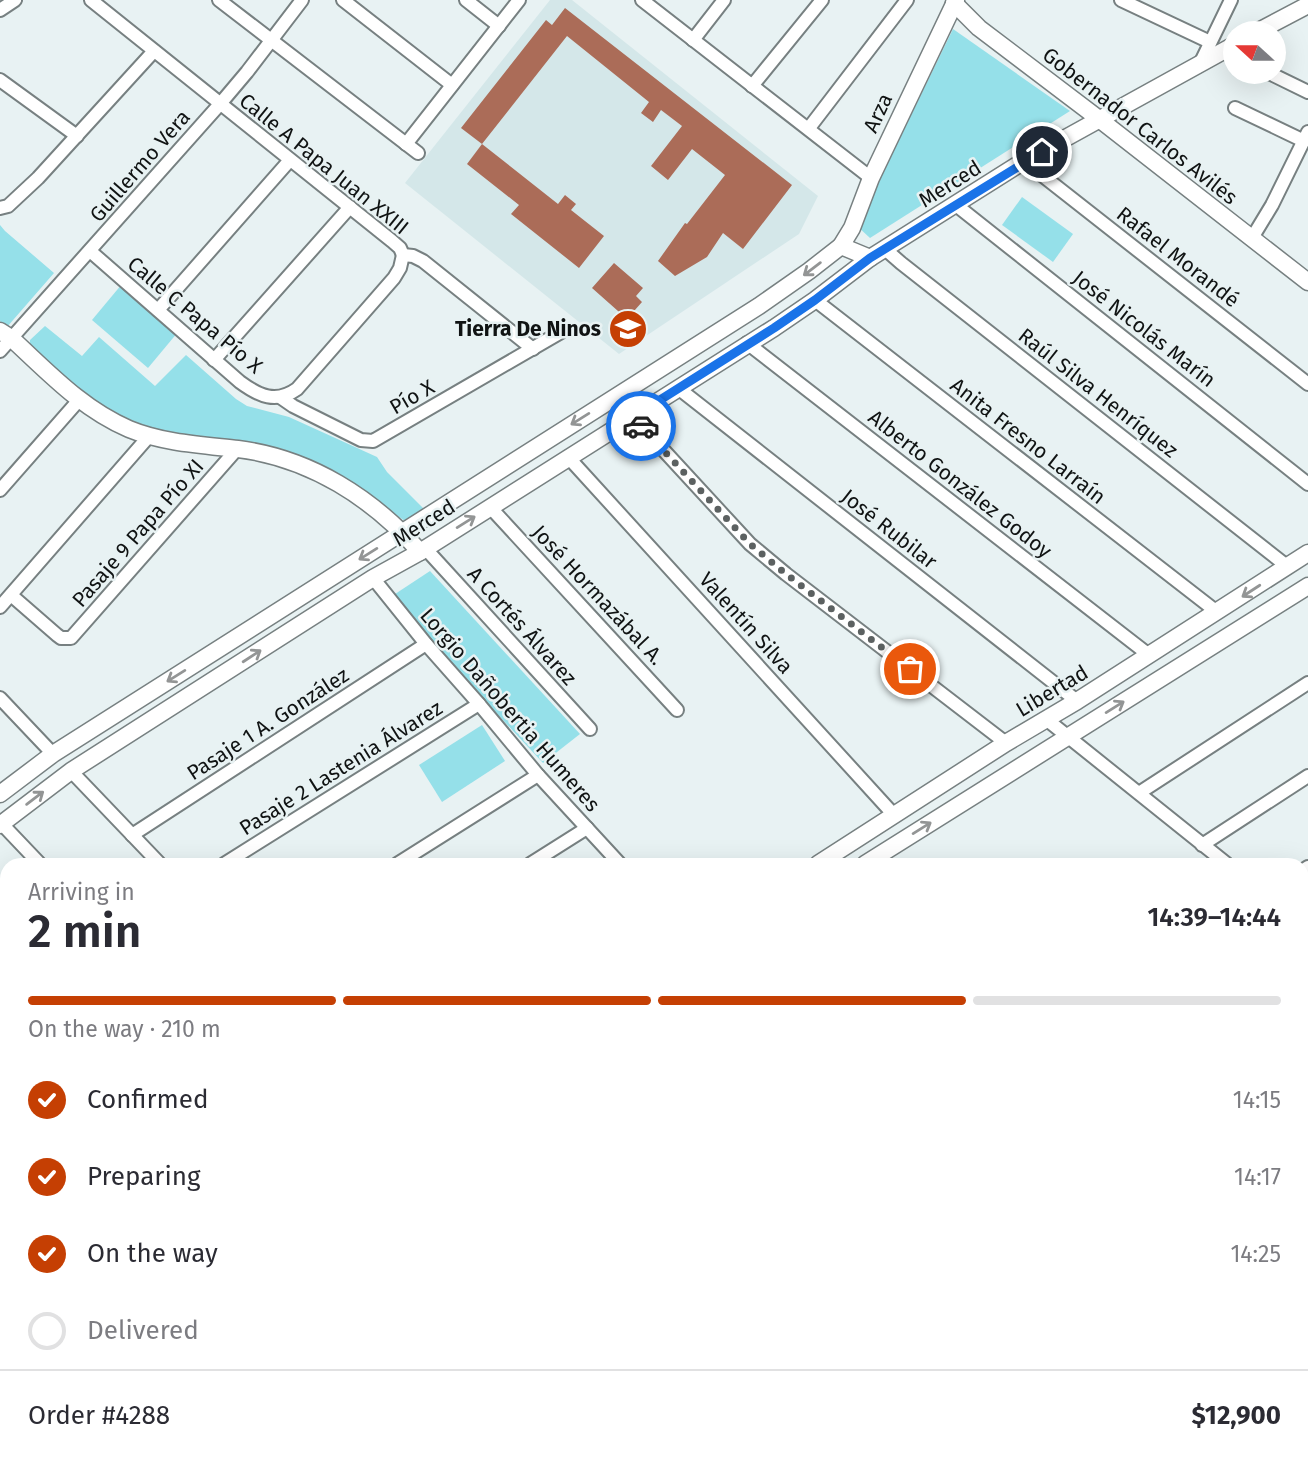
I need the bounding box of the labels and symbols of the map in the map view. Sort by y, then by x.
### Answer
north arrow [1223,21,1286,84]
street label: Gobernador Carlos Avilés [1037,42,1243,210]
street label: Calle A Papa Juan XXIII [234,88,414,240]
street label: Arza [858,89,898,137]
street label: Guillermo Vera [84,105,196,227]
pin [1012,122,1072,182]
street label: Merced [914,155,986,213]
street label: Rafael Morandé [1111,201,1245,313]
street label: Calle C Papa Pío X [122,251,268,379]
one-way arrow [803,261,822,276]
street label: José Nicolás Marín [1067,265,1221,393]
school or university icon: Tierra De Ninos [607,308,649,350]
place label: Tierra De Ninos [455,316,601,342]
street label: Raúl Silva Henríquez [1013,323,1183,463]
street label: Anita Fresno Larraín [945,372,1111,510]
street label: Pío X [385,374,440,420]
courier [606,391,676,461]
street label: Alberto González Godoy [863,404,1058,564]
one-way arrow [571,413,591,427]
street label: Pasaje 9 Papa Pío XI [67,454,209,612]
street label: José Rubilar [836,484,942,574]
street label: Merced [388,494,460,552]
one-way arrow [455,515,475,529]
street label: José Hormazábal A. [526,520,670,670]
one-way arrow [358,548,378,562]
street label: A Cortés Álvarez [462,561,582,691]
street label: Valentín Silva [694,567,798,679]
one-way arrow [1241,584,1261,598]
street label: Lorgio Dañobertia Humeres [415,603,606,817]
pin [880,639,940,699]
one-way arrow [242,649,262,663]
street label: Libertad [1011,659,1093,723]
street label: Pasaje 1 A. González [182,662,354,786]
one-way arrow [166,670,186,684]
street label: Pasaje 2 Lastenia Álvarez [235,695,447,841]
one-way arrow [1104,699,1124,713]
one-way arrow [26,791,44,806]
one-way arrow [912,821,932,835]

